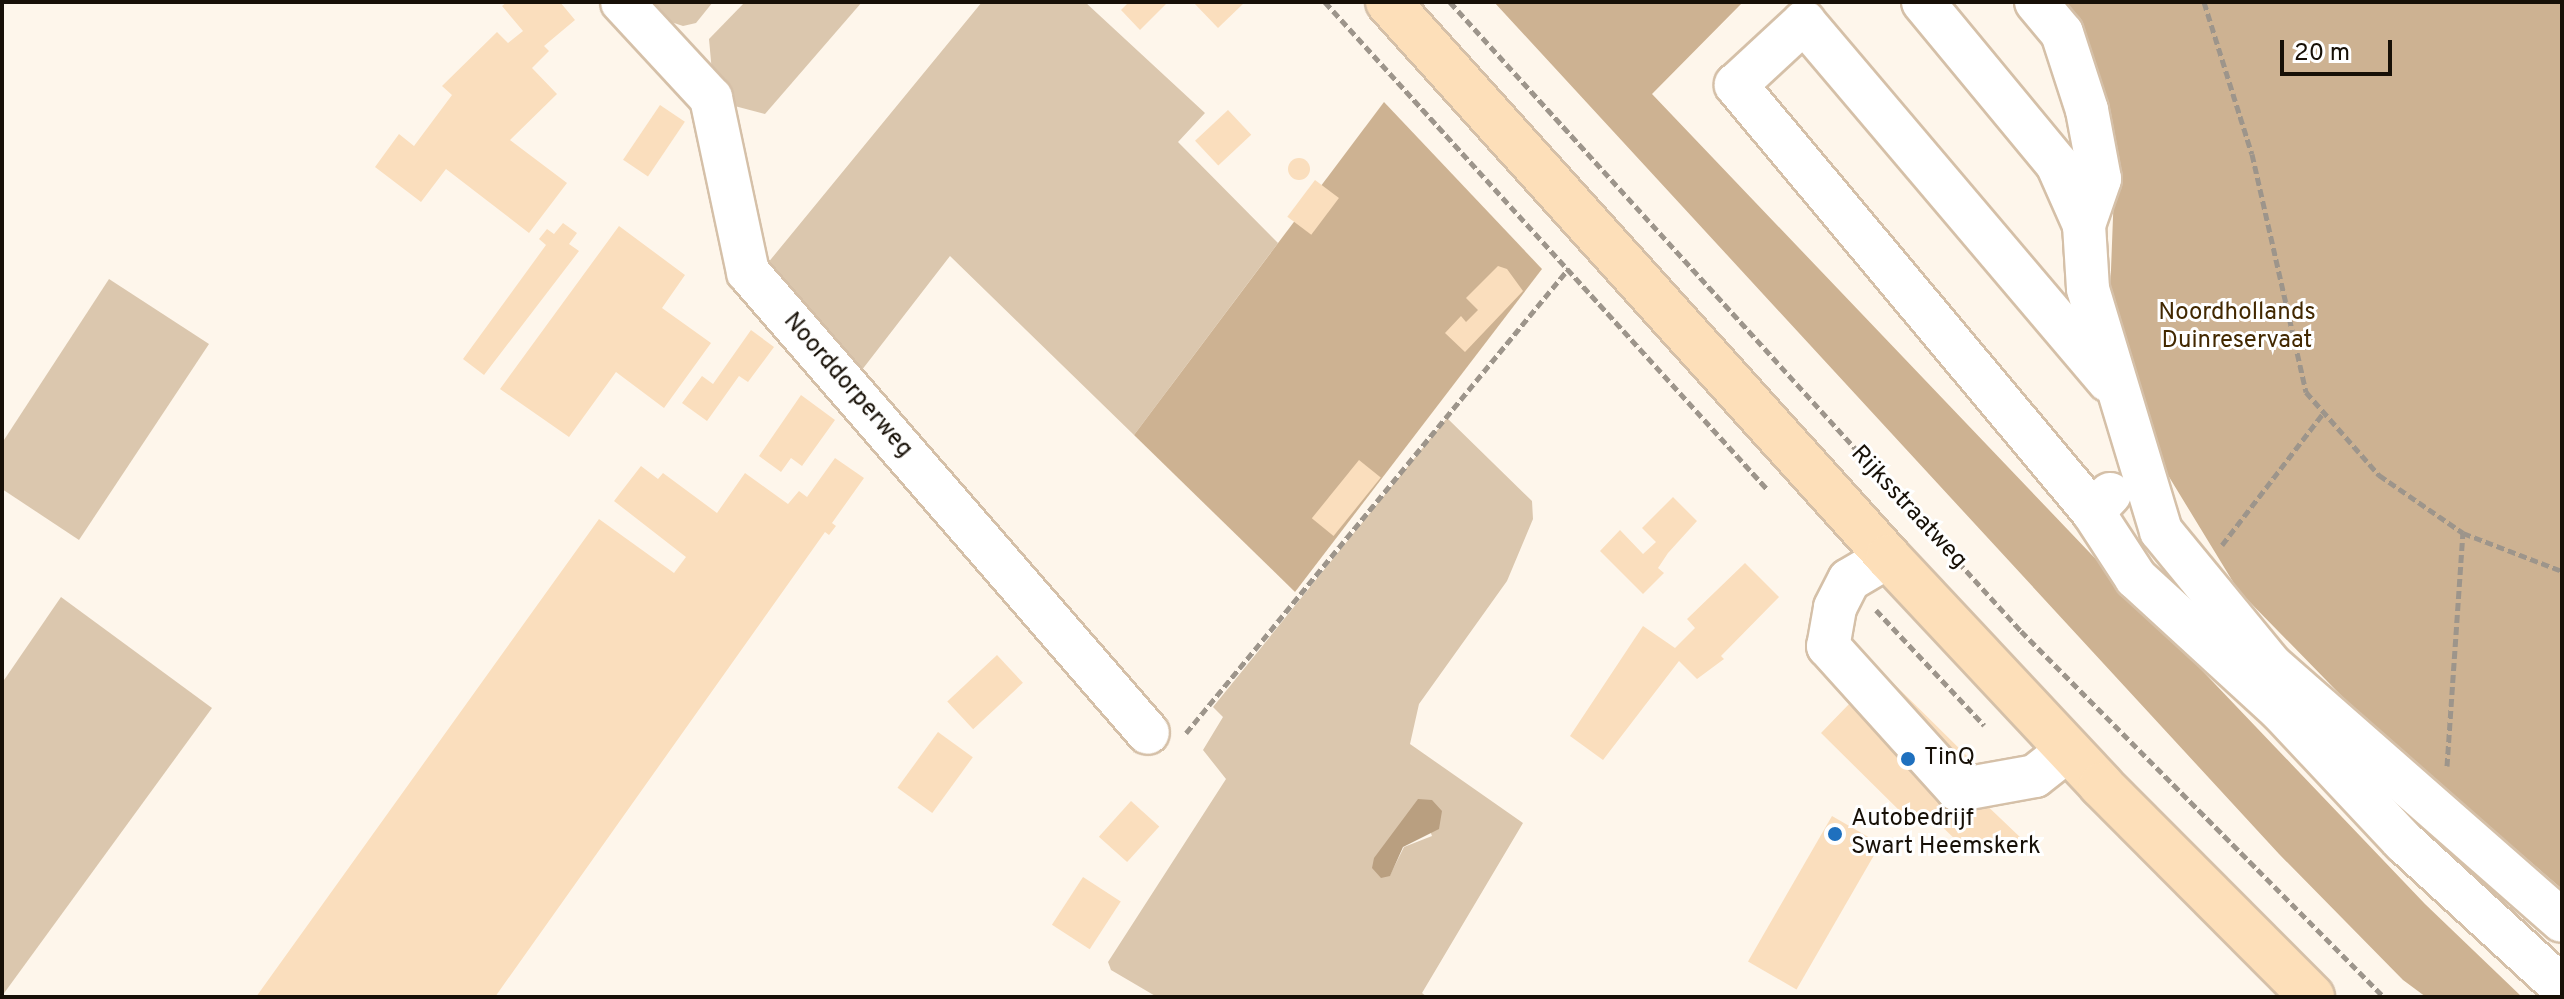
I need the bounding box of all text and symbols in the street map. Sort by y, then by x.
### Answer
scale bar [2284,24,2396,74]
text: 20 m [2294,39,2350,69]
park label: Noordhollands Duinreservaat [2158,300,2316,356]
street label: Noorddorperweg [776,308,918,464]
street label: Rijksstraatweg [1844,440,1972,576]
place label: TinQ [1924,745,1975,773]
marker: TinQ [1899,750,1917,768]
place label: Autobedrijf Swart Heemskerk [1851,806,2041,862]
marker: Autobedrijf Swart Heemskerk [1826,825,1844,843]

